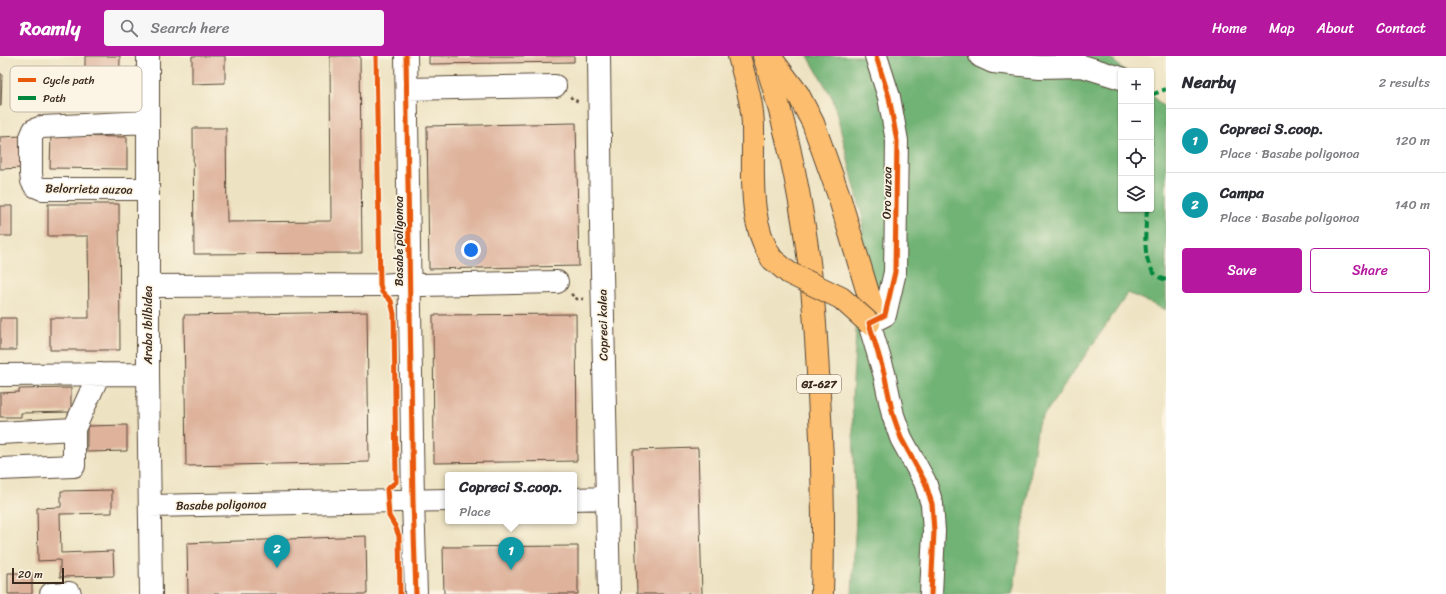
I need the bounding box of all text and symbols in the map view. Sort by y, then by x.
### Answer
search box [104,10,384,46]
text: Roamly [20,12,80,45]
text: Search here [150,15,229,41]
text: Home [1212,16,1247,41]
text: Map [1269,16,1295,41]
text: About [1317,16,1354,41]
text: Contact [1376,16,1426,41]
icon: search [118,17,140,39]
legend [10,66,142,112]
text: Nearby [1182,67,1236,97]
map controls [1118,68,1154,212]
button: + [1118,68,1154,104]
text: Cycle path [43,71,95,90]
text: 2 results [1379,71,1430,94]
text: Path [43,89,66,108]
button: − [1118,104,1154,140]
text: Copreci S.coop. [1220,116,1323,142]
text: 1 [1192,129,1198,152]
text: 120 m [1395,129,1430,152]
button: locate [1118,140,1154,176]
text: Place · Basabe poligonoa [1220,142,1359,165]
street label: Oro auzoa [876,166,898,219]
button: layers [1118,176,1154,212]
street label: Belorrieta auzoa [45,177,133,201]
text: Campa [1220,180,1264,206]
text: 2 [1191,193,1199,216]
text: 140 m [1395,193,1430,216]
street label: Basabe poligonoa [388,195,410,286]
text: Place · Basabe poligonoa [1220,206,1359,229]
your location [461,240,481,260]
button: Save [1182,248,1302,293]
button: Share [1310,248,1430,293]
street label: Araba ibilbidea [137,286,159,365]
street label: Copreci kalea [591,289,615,361]
road number: GI-627 [797,375,841,393]
popup [445,472,577,524]
text: Copreci S.coop. [459,474,563,500]
street label: Basabe poligonoa [176,493,267,517]
text: Place [459,500,491,523]
pin: 2 [264,535,290,568]
pin: 1 [498,537,524,570]
text: 20 m [18,565,43,584]
scale bar [12,566,64,585]

